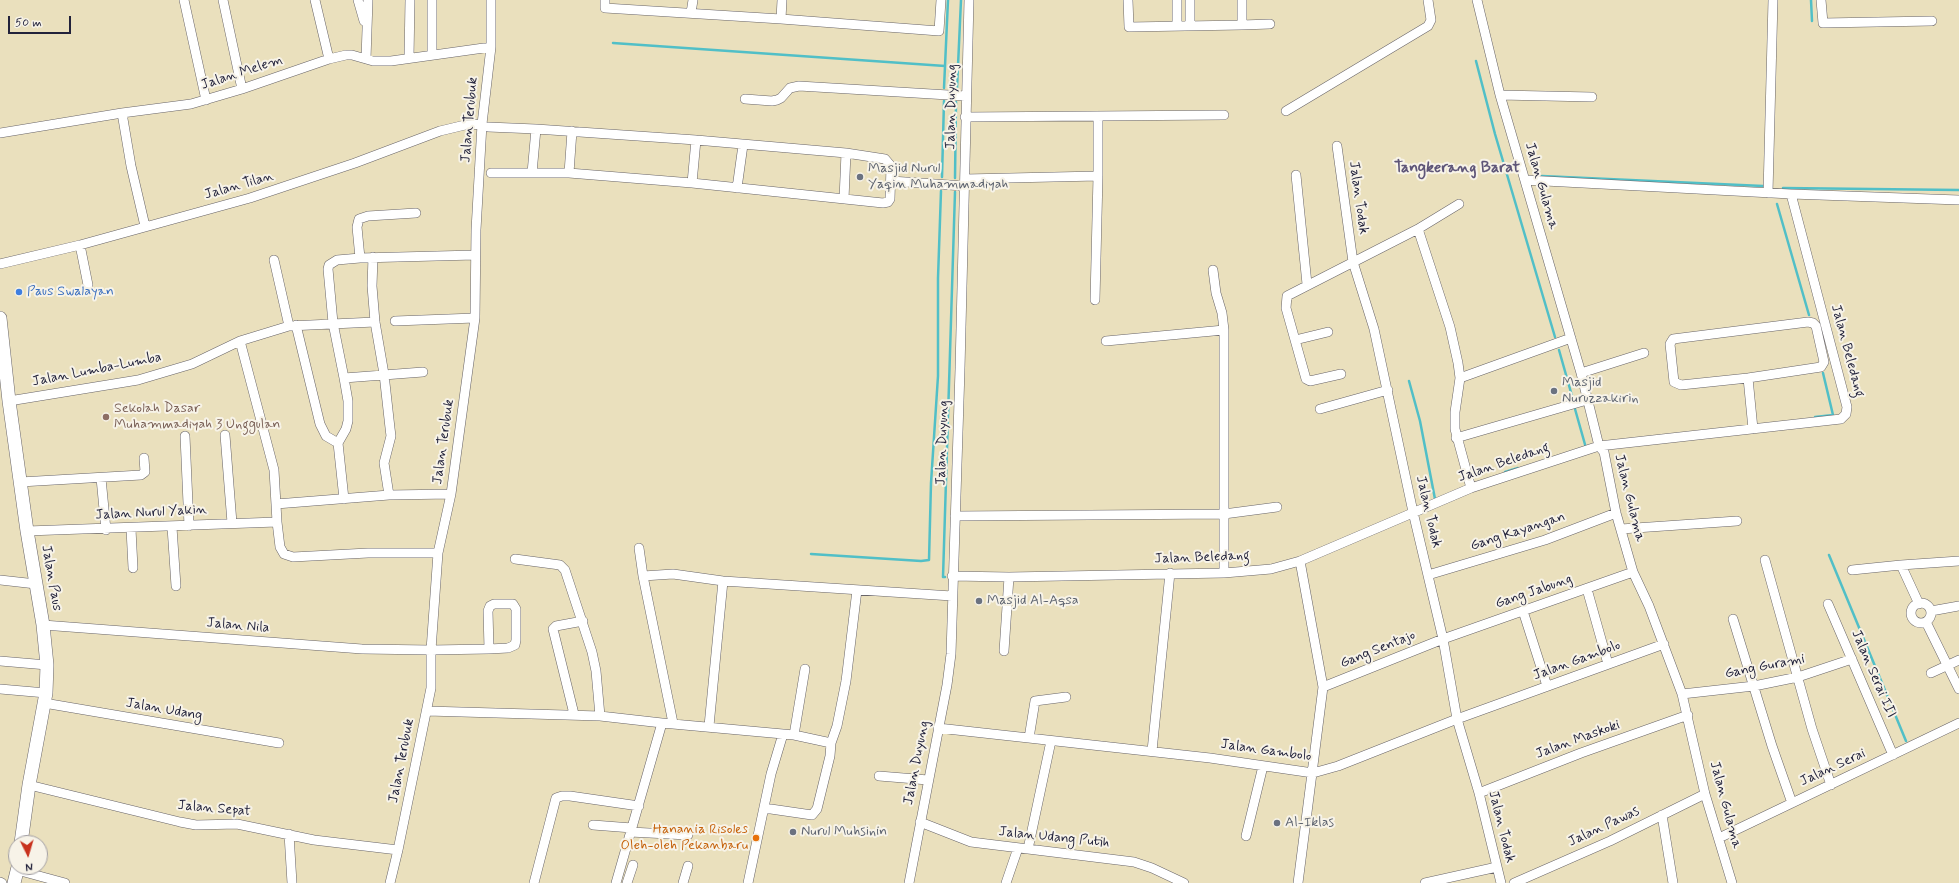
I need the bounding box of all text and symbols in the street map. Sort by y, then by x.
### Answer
scale bar [10,8,73,34]
text: 50 m [15,15,42,31]
street label: Jalan Melem [199,52,285,94]
street label: Jalan Duyung [943,64,961,150]
street label: Jalan Terubuk [458,77,482,163]
street label: Jalan Gulama [1521,141,1561,231]
district label: Tangkerang Barat [1394,159,1520,179]
street label: Jalan Todak [1345,160,1371,236]
place label: Masjid Nurul Yaqin Muhammadiyah [868,161,1009,194]
street label: Jalan Tilan [203,168,275,204]
marker: Masjid Nurul Yaqin Muhammadiyah [855,172,865,182]
place label: Paus Swalayan [27,284,114,300]
marker: Paus Swalayan [14,287,24,297]
street label: Jalan Beledang [1827,303,1867,399]
street label: Jalan Lumba-Lumba [31,349,163,391]
place label: Masjid Nuruzzakirin [1562,375,1639,408]
marker: Masjid Nuruzzakirin [1549,386,1559,396]
street label: Jalan Terubuk [430,398,458,486]
street label: Jalan Duyung [933,400,953,486]
place label: Sekolah Dasar Muhammadiyah 3 Unggulan [114,401,280,434]
marker: Sekolah Dasar Muhammadiyah 3 Unggulan [101,412,111,422]
street label: Jalan Beledang [1456,440,1552,486]
street label: Jalan Gulama [1610,452,1648,544]
street label: Jalan Todak [1412,474,1444,550]
street label: Jalan Nurul Yakin [95,502,207,524]
street label: Gang Kayangan [1469,509,1567,555]
street label: Jalan Paus [37,544,65,612]
street label: Jalan Beledang [1154,548,1250,568]
street label: Gang Jabung [1493,571,1575,613]
place label: Masjid Al-Aqsa [987,593,1079,609]
marker: Masjid Al-Aqsa [974,596,984,606]
street label: Jalan Nila [206,615,270,637]
street label: Gang Sentajo [1338,627,1418,673]
street label: Jalan Serai III [1847,628,1899,720]
street label: Jalan Gambolo [1531,637,1623,685]
street label: Gang Gurami [1724,651,1806,683]
street label: Jalan Udang [125,695,203,725]
street label: Jalan Terubuk [386,717,418,805]
street label: Jalan Maskoki [1534,717,1622,763]
street label: Jalan Duyung [901,719,933,807]
street label: Jalan Gambolo [1219,736,1313,766]
street label: Jalan Serai [1798,746,1868,790]
street label: Jalan Gulama [1705,760,1745,850]
street label: Jalan Todak [1484,789,1518,865]
street label: Jalan Sepat [177,797,251,821]
street label: Jalan Pawas [1566,803,1642,851]
place label: Al-Iklas [1285,815,1334,831]
marker: Al-Iklas [1272,818,1282,828]
place label: Hanania Risoles Oleh-oleh Pekanbaru [620,822,748,854]
place label: Nurul Muhsinin [801,824,887,840]
street label: Jalan Udang Putih [998,824,1110,852]
marker: Nurul Muhsinin [788,827,798,837]
marker: Hanania Risoles Oleh-oleh Pekanbaru [751,833,761,843]
north arrow [8,835,48,875]
text: N [25,859,33,873]

